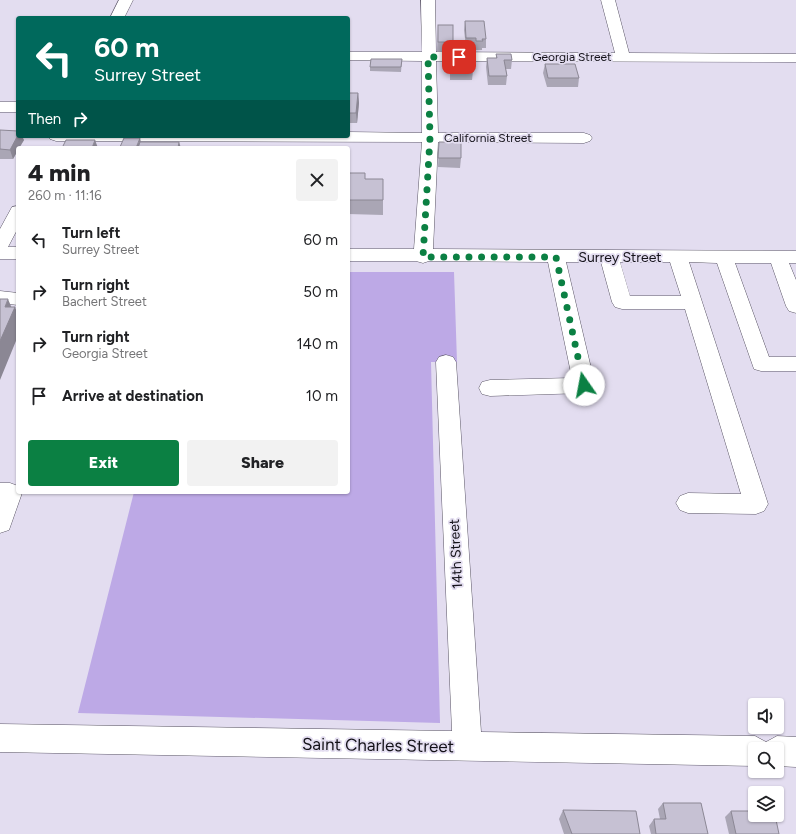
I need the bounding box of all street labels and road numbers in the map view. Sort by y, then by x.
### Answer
street label: Georgia Street [532,50,612,64]
street label: California Street [444,131,532,145]
street label: Surrey Street [578,249,662,266]
street label: 14th Street [446,518,466,590]
street label: Saint Charles Street [302,734,454,756]

